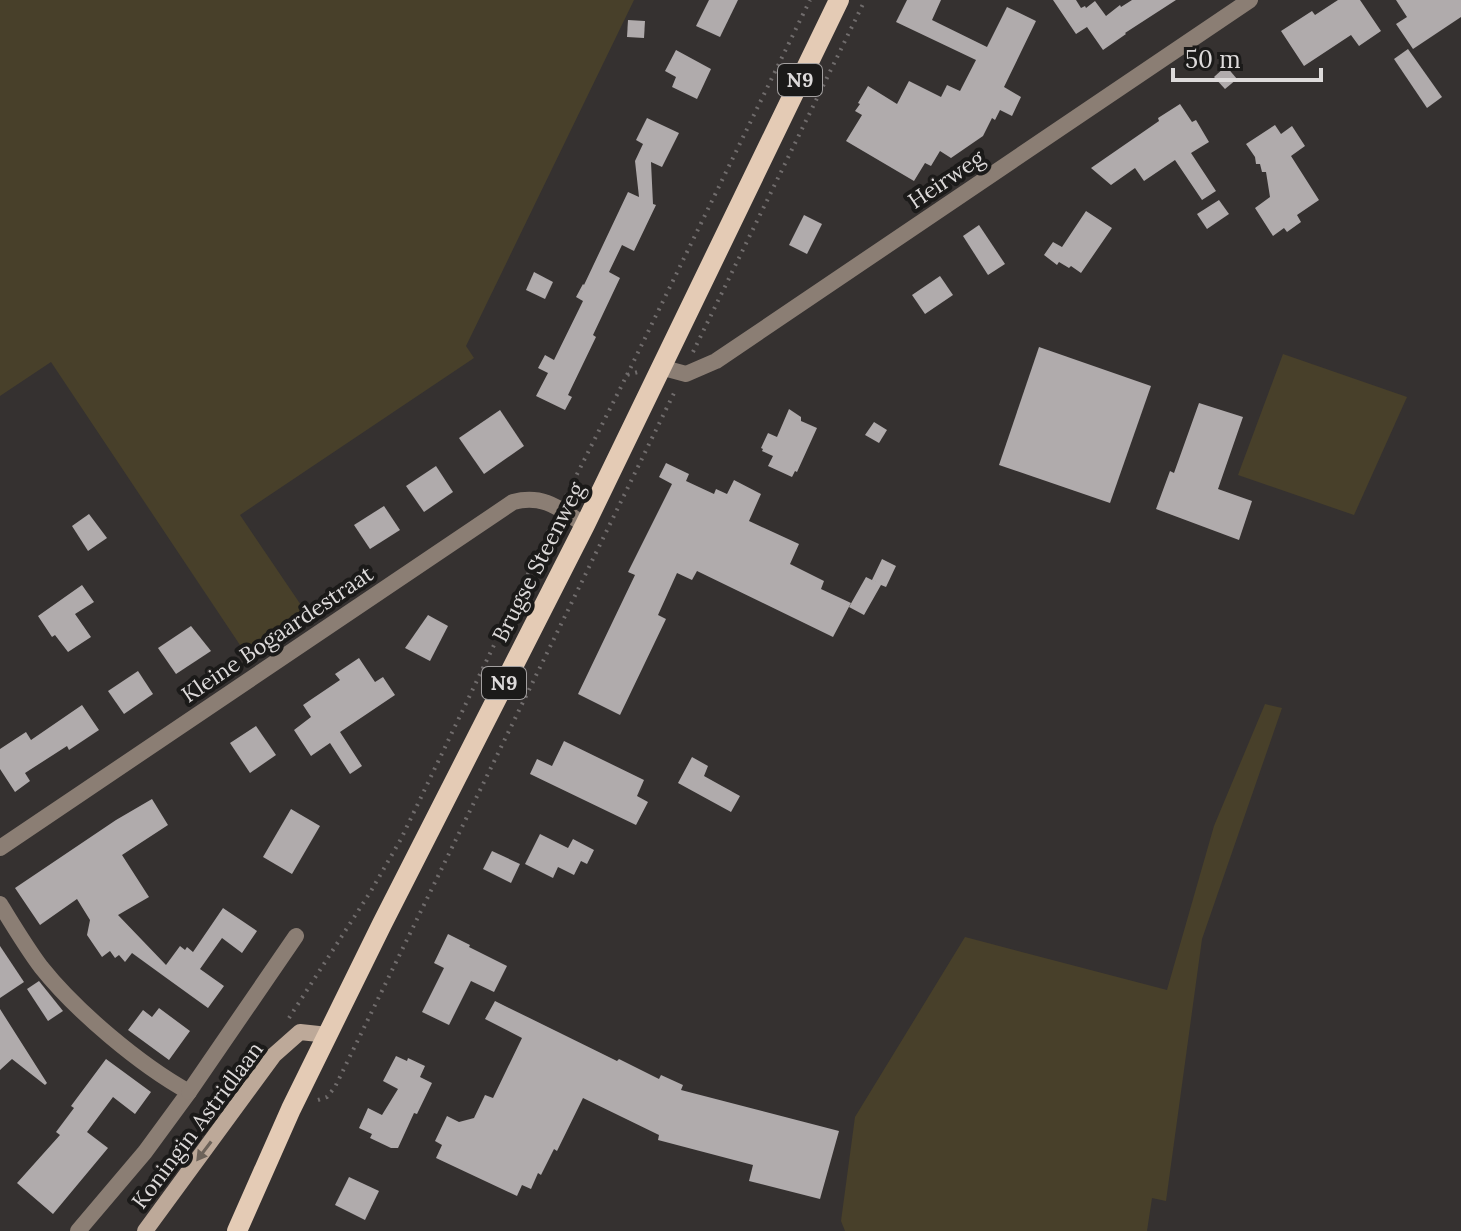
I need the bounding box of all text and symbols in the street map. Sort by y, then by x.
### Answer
scale bar [1173,32,1321,82]
text: 50 m [1185,44,1241,75]
road number: N9 [778,64,822,96]
street label: Heirweg [903,143,990,215]
street label: Brugse Steenweg [486,477,591,646]
street label: Kleine Bogaardestraat [176,559,379,709]
road number: N9 [482,667,526,699]
street label: Koningin Astridlaan [125,1036,269,1214]
one-way arrow [197,1141,213,1161]

